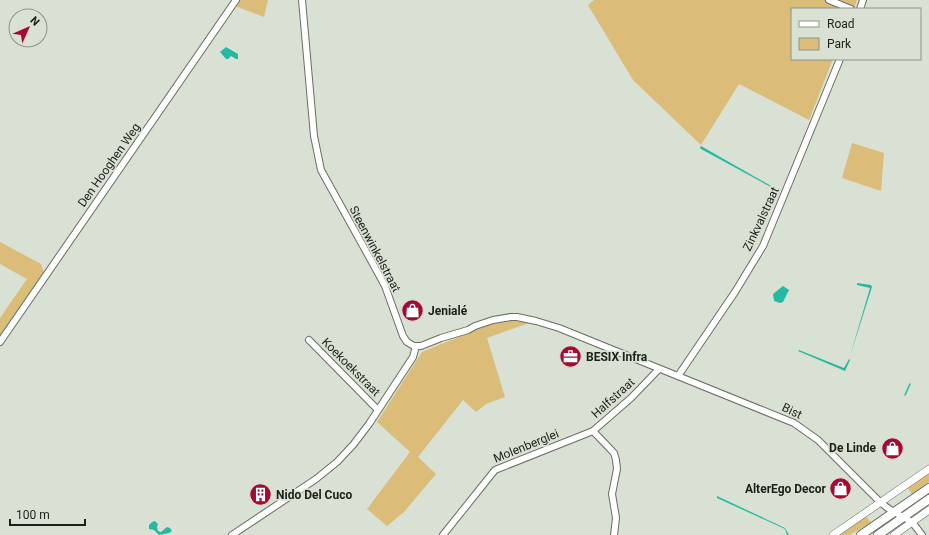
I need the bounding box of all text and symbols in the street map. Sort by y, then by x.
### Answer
north arrow [8,8,48,48]
legend [791,8,921,60]
text: N [27,14,42,29]
text: Road [827,17,855,31]
text: Park [827,37,852,51]
street label: Den Hooghen Weg [75,120,143,210]
street label: Zinkvalstraat [740,185,782,253]
street label: Steenwinkelstraat [346,204,404,294]
shop icon: Jenialé [400,298,426,324]
place label: Jenialé [428,304,468,318]
street label: Koekoekstraat [319,335,383,399]
office icon: BESIX Infra [558,344,584,370]
place label: BESIX Infra [586,350,648,364]
street label: Halfstraat [589,375,637,421]
street label: Bist [780,400,804,422]
street label: Molenberglei [491,427,561,465]
shop icon: De Linde [879,435,905,461]
place label: De Linde [829,441,877,455]
shop icon: AlterEgo Decor [828,476,854,502]
building icon: Nido Del Cuco [247,482,273,508]
place label: AlterEgo Decor [745,482,827,496]
place label: Nido Del Cuco [276,488,352,502]
scale bar [10,501,85,527]
text: 100 m [16,508,50,522]

